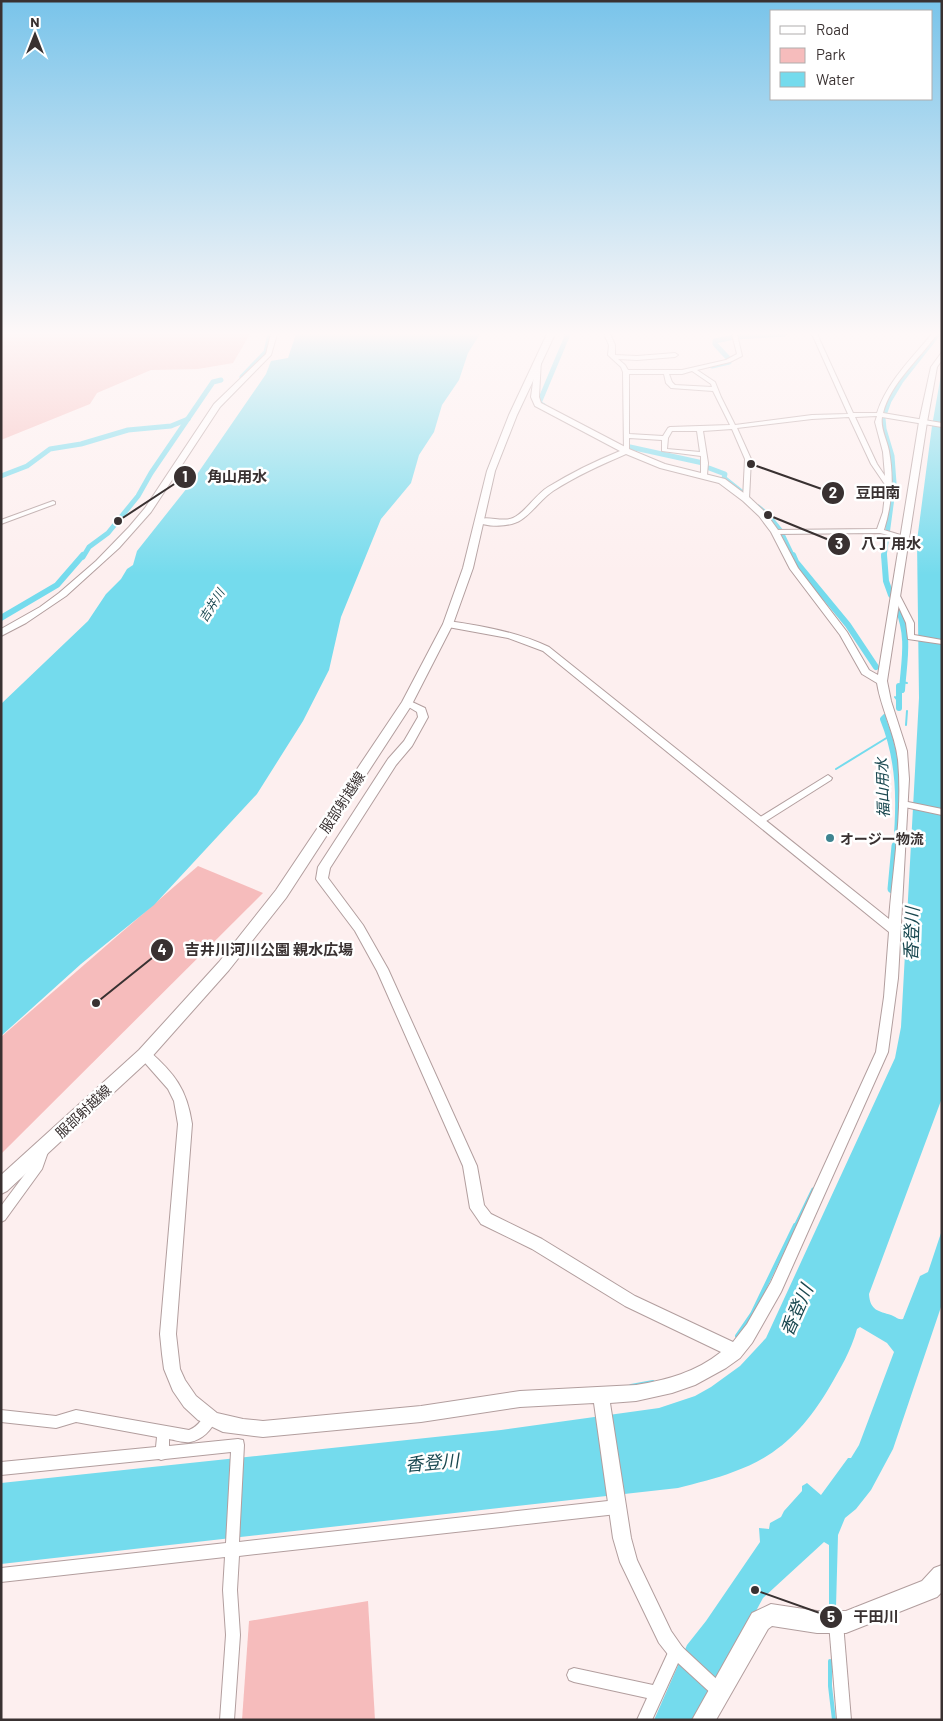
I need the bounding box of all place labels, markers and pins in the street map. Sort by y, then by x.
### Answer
callout: 角山用水 [172,462,277,492]
callout: 豆田南 [820,478,910,508]
callout: 八丁用水 [826,529,931,559]
place label: オージー物流 [840,830,924,847]
marker: オージー物流 [824,832,836,844]
callout: 吉井川河川公園 親水広場 [150,935,363,965]
callout: 干田川 [818,1602,908,1632]

